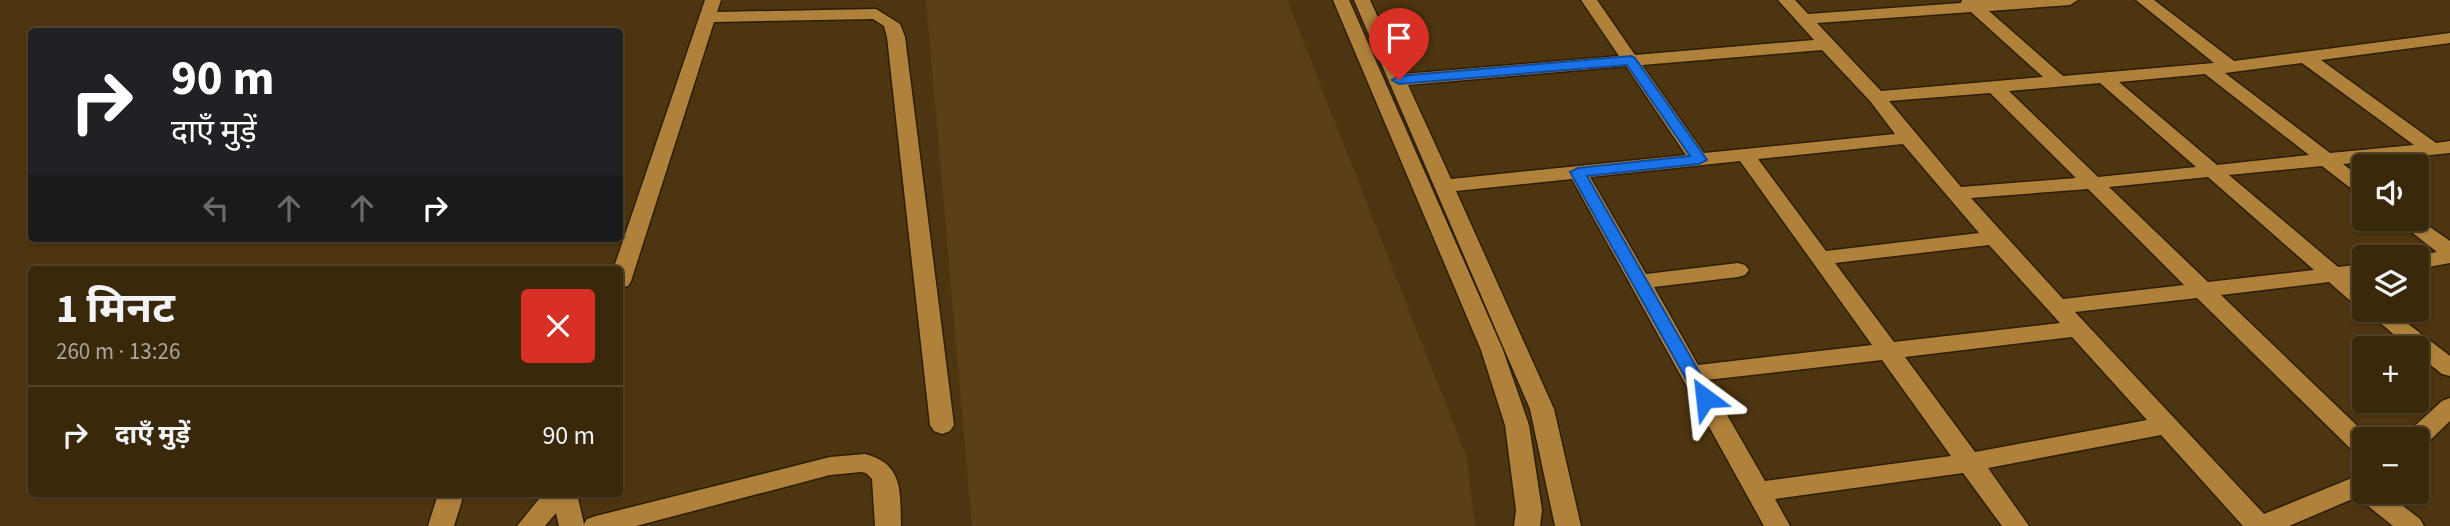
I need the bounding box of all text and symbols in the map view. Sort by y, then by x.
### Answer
pin [1369,8,1429,80]
icon: arrive [1380,19,1418,57]
text: 90 m [171,44,275,114]
icon: right [56,56,147,147]
text: दाएँ मुड़ें [171,109,257,155]
map controls [2352,154,2429,504]
button: sound [2352,154,2429,231]
icon: left [197,189,235,227]
icon: ahead [270,189,308,227]
icon: ahead [343,189,381,227]
icon: right [416,189,454,227]
button: layers [2352,245,2429,322]
text: 1 मिनट [56,279,175,339]
button: close [521,289,595,363]
text: 260 m · 13:26 [56,335,180,368]
button: + [2352,336,2429,413]
position arrow [1668,361,1742,435]
icon: right [56,416,94,454]
text: दाएँ मुड़ें [115,416,190,453]
text: 90 m [542,417,595,454]
button: − [2352,427,2429,504]

